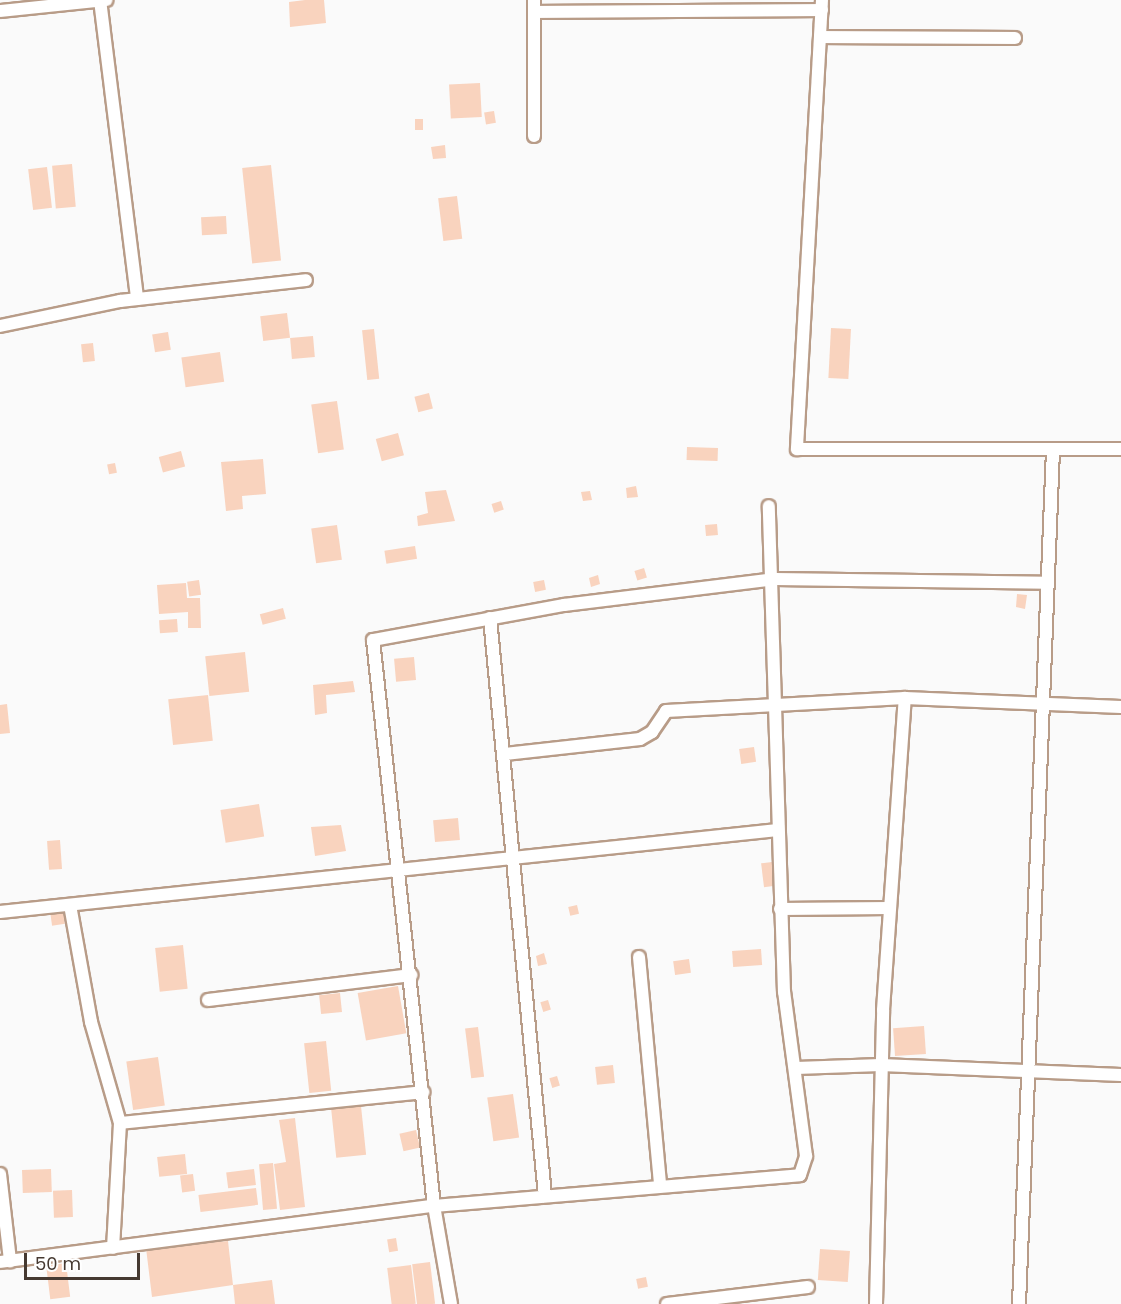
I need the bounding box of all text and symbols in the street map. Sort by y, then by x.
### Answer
scale bar [27,1241,142,1279]
text: 50 m [35,1251,81,1276]

